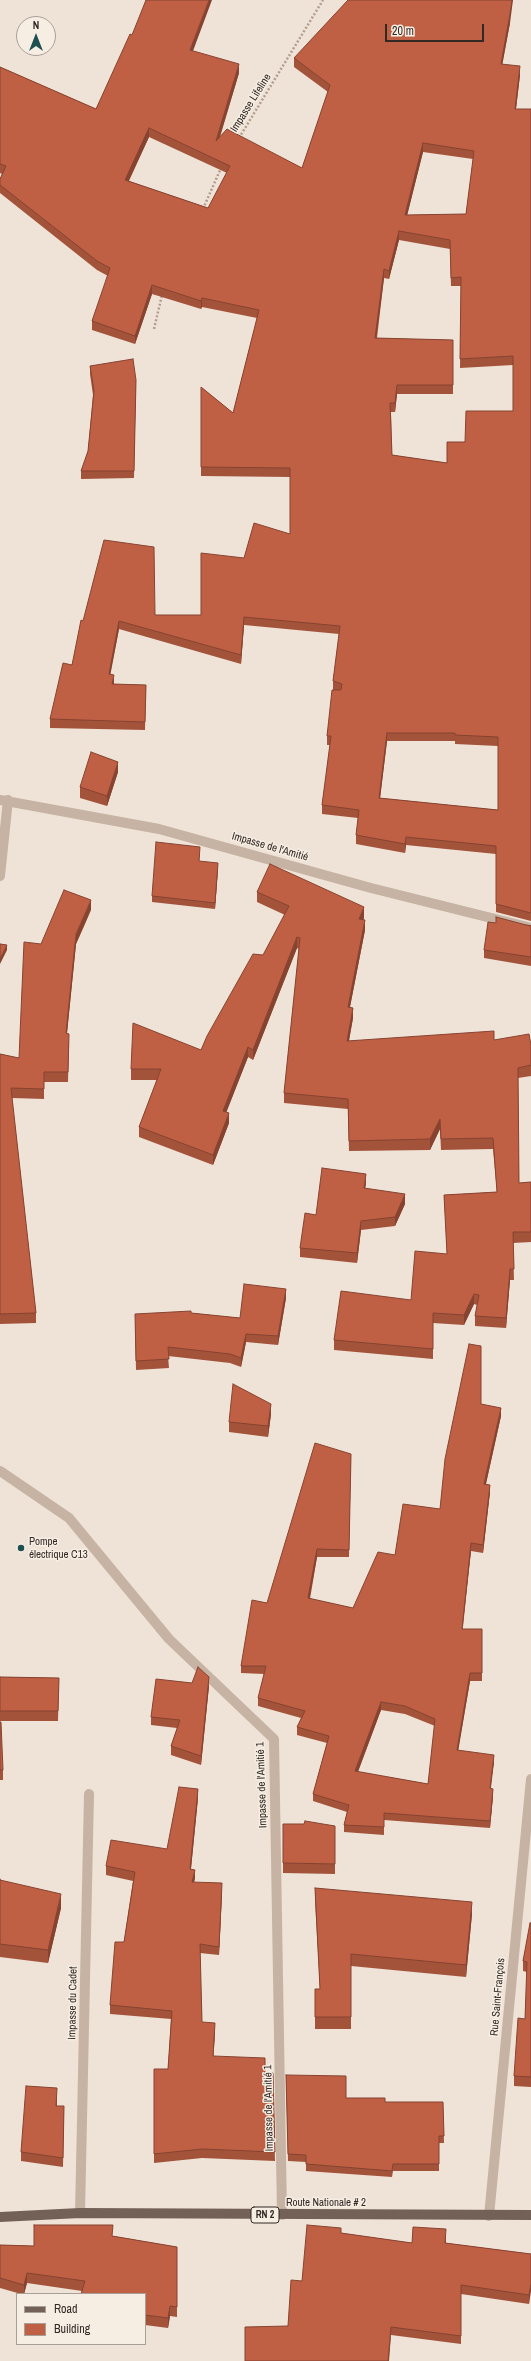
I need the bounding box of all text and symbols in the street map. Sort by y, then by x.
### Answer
north arrow [16,16,56,56]
scale bar [387,16,486,42]
text: N [33,18,39,32]
text: 20 m [392,23,414,39]
street label: Impasse Lifeline [228,71,274,135]
street label: Impasse de l'Amitié [230,830,310,864]
place label: Pompe électrique C13 [29,1535,88,1561]
marker: Pompe électrique C13 [16,1543,26,1553]
street label: Impasse de l'Amitié 1 [254,1742,270,1828]
street label: Rue Saint-François [488,1957,508,2037]
street label: Impasse du Cadet [66,1966,80,2040]
street label: Impasse de l'Amitié 1 [262,2065,276,2151]
street label: Route Nationale # 2 [286,2196,366,2210]
road number: RN 2 [251,2207,279,2223]
legend [16,2293,146,2345]
text: Road [54,2301,78,2317]
text: Building [54,2321,90,2337]

